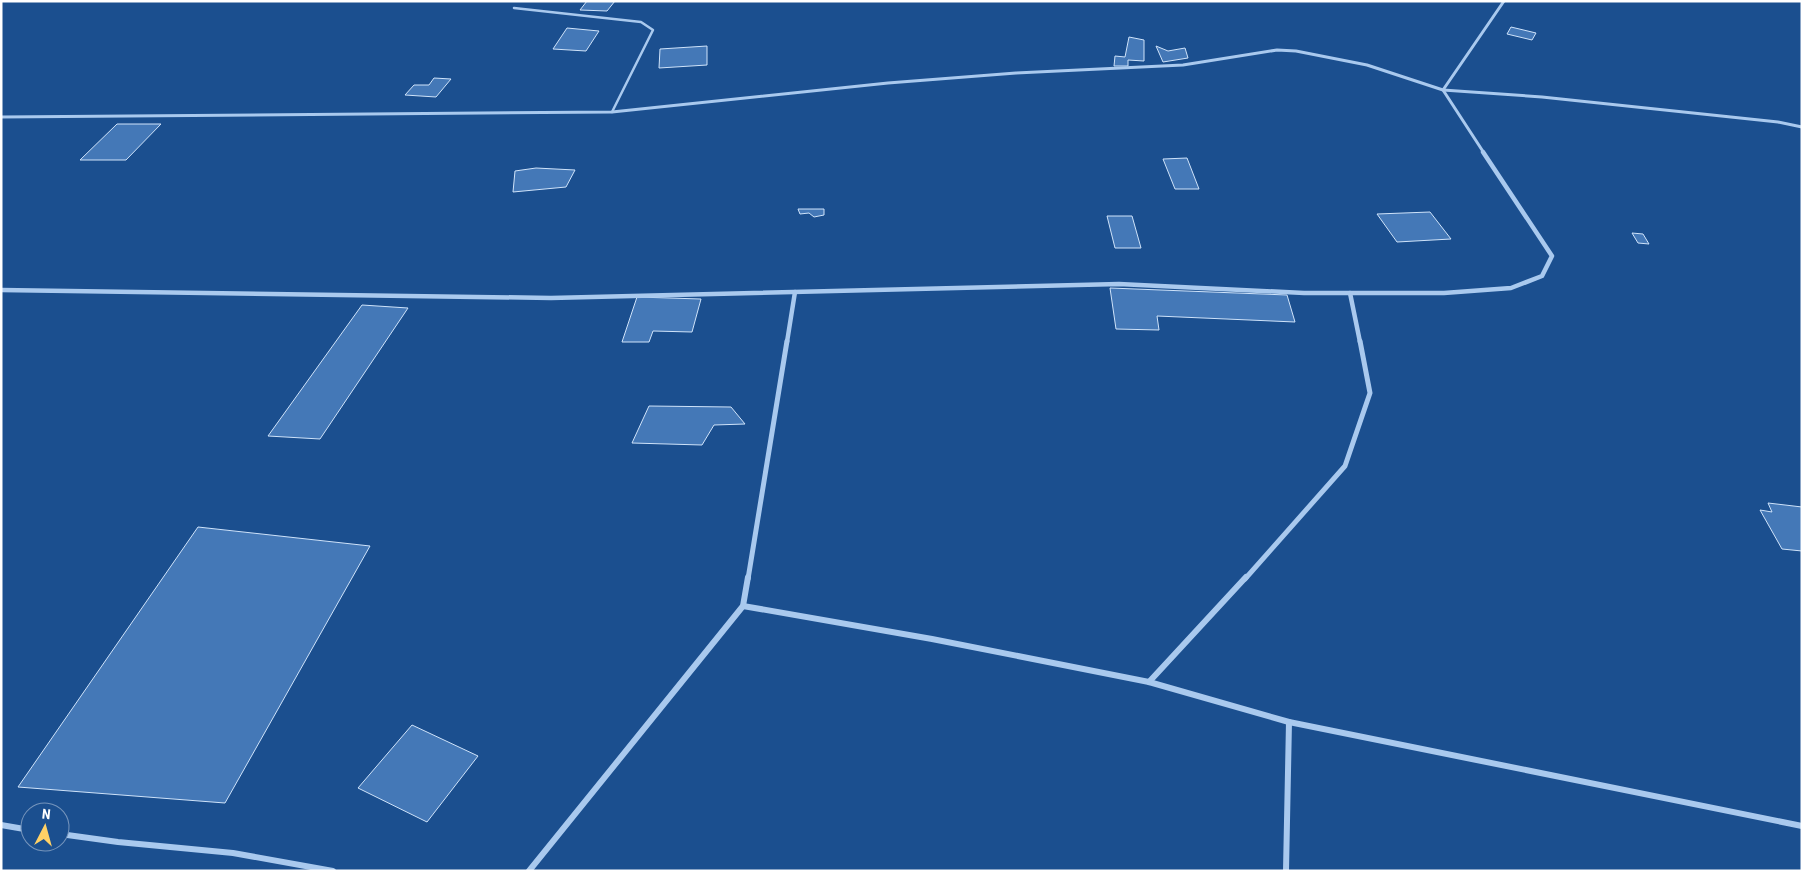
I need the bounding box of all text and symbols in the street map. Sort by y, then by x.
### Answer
north arrow [20,802,70,852]
text: N [41,806,51,822]

